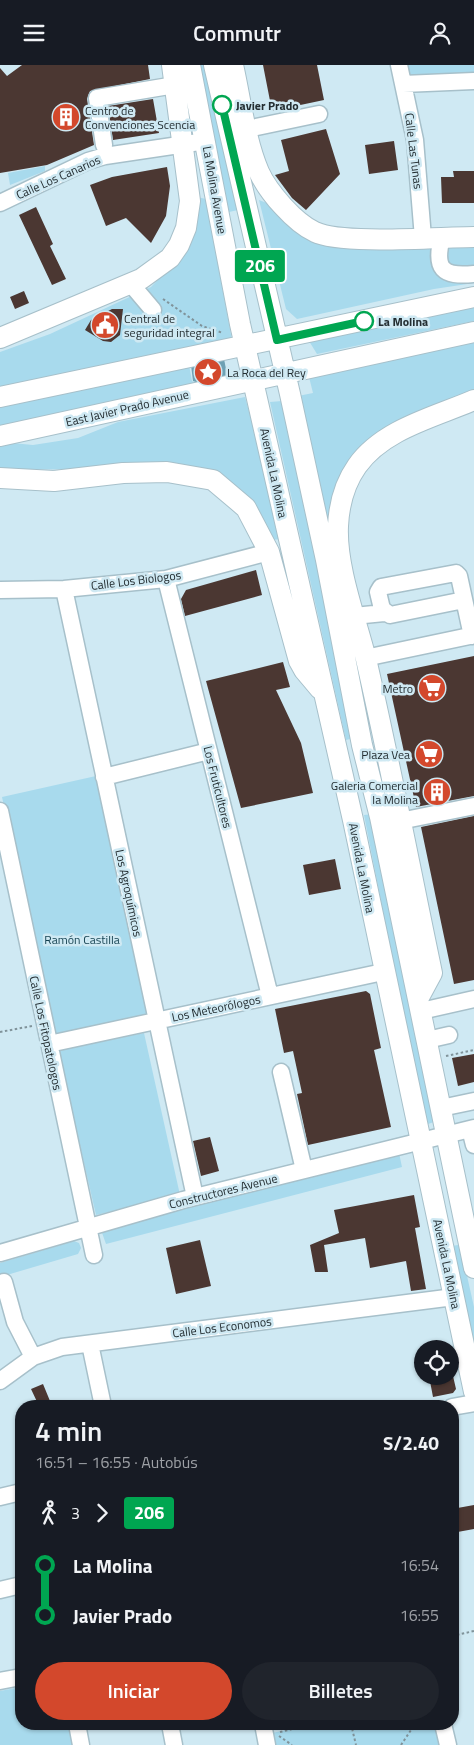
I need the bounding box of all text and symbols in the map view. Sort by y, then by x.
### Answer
text: Commutr [193,16,281,50]
icon: menu [20,19,48,47]
icon: person [426,19,454,47]
marker: Javier Prado [212,95,232,115]
place label: Javier Prado [236,96,299,115]
place label: Centro de Convenciones Scencia [85,101,195,134]
building icon: Centro de Convenciones Scencia [51,102,81,132]
street label: Calle Las Tunas [400,112,428,191]
street label: La Molina Avenue [198,145,232,235]
street label: Calle Los Canarios [13,150,104,204]
line badge: 206 [231,250,289,282]
text: 206 [245,252,275,279]
place label: Central de seguridad integral [124,309,215,342]
public building icon: Central de seguridad integral [90,310,120,340]
marker: La Molina [354,311,374,331]
place label: La Molina [378,312,428,331]
place icon: La Roca del Rey [193,357,223,387]
place label: La Roca del Rey [227,363,306,382]
street label: East Javier Prado Avenue [64,385,190,431]
street label: Avenida La Molina [255,426,293,520]
street label: Calle Los Biologos [90,565,183,595]
supermarket icon: Metro [417,673,447,703]
place label: Metro [382,679,413,698]
supermarket icon: Plaza Vea [414,739,444,769]
street label: Los Fruticultores [199,744,238,831]
place label: Plaza Vea [361,745,410,764]
place label: Galeria Comercial la Molina [331,776,418,809]
building icon: Galeria Comercial la Molina [422,777,452,807]
street label: Avenida La Molina [344,821,380,915]
street label: Los Agroquímicos [110,848,148,939]
park label: Ramón Castilla [44,930,120,949]
street label: Calle Los Fitopatologos [25,974,68,1092]
street label: Los Meteorólogos [170,989,263,1027]
street label: Constructores Avenue [167,1168,279,1214]
street label: Avenida La Molina [428,1217,466,1311]
street label: Calle Los Economos [171,1311,273,1343]
map controls [414,1340,459,1385]
button: locate [414,1340,459,1385]
text: 4 min [35,1409,102,1452]
text: S/2.40 [383,1428,439,1457]
text: 16:51 – 16:55 · Autobús [35,1450,198,1474]
icon: walk [35,1499,63,1527]
icon: forward [88,1499,116,1527]
text: 206 [134,1499,164,1526]
text: 3 [71,1501,80,1525]
text: La Molina [73,1551,152,1580]
text: 16:54 [400,1553,439,1577]
text: Javier Prado [73,1601,172,1630]
text: 16:55 [400,1603,439,1627]
button: Iniciar [35,1662,232,1720]
button: Billetes [242,1662,439,1720]

